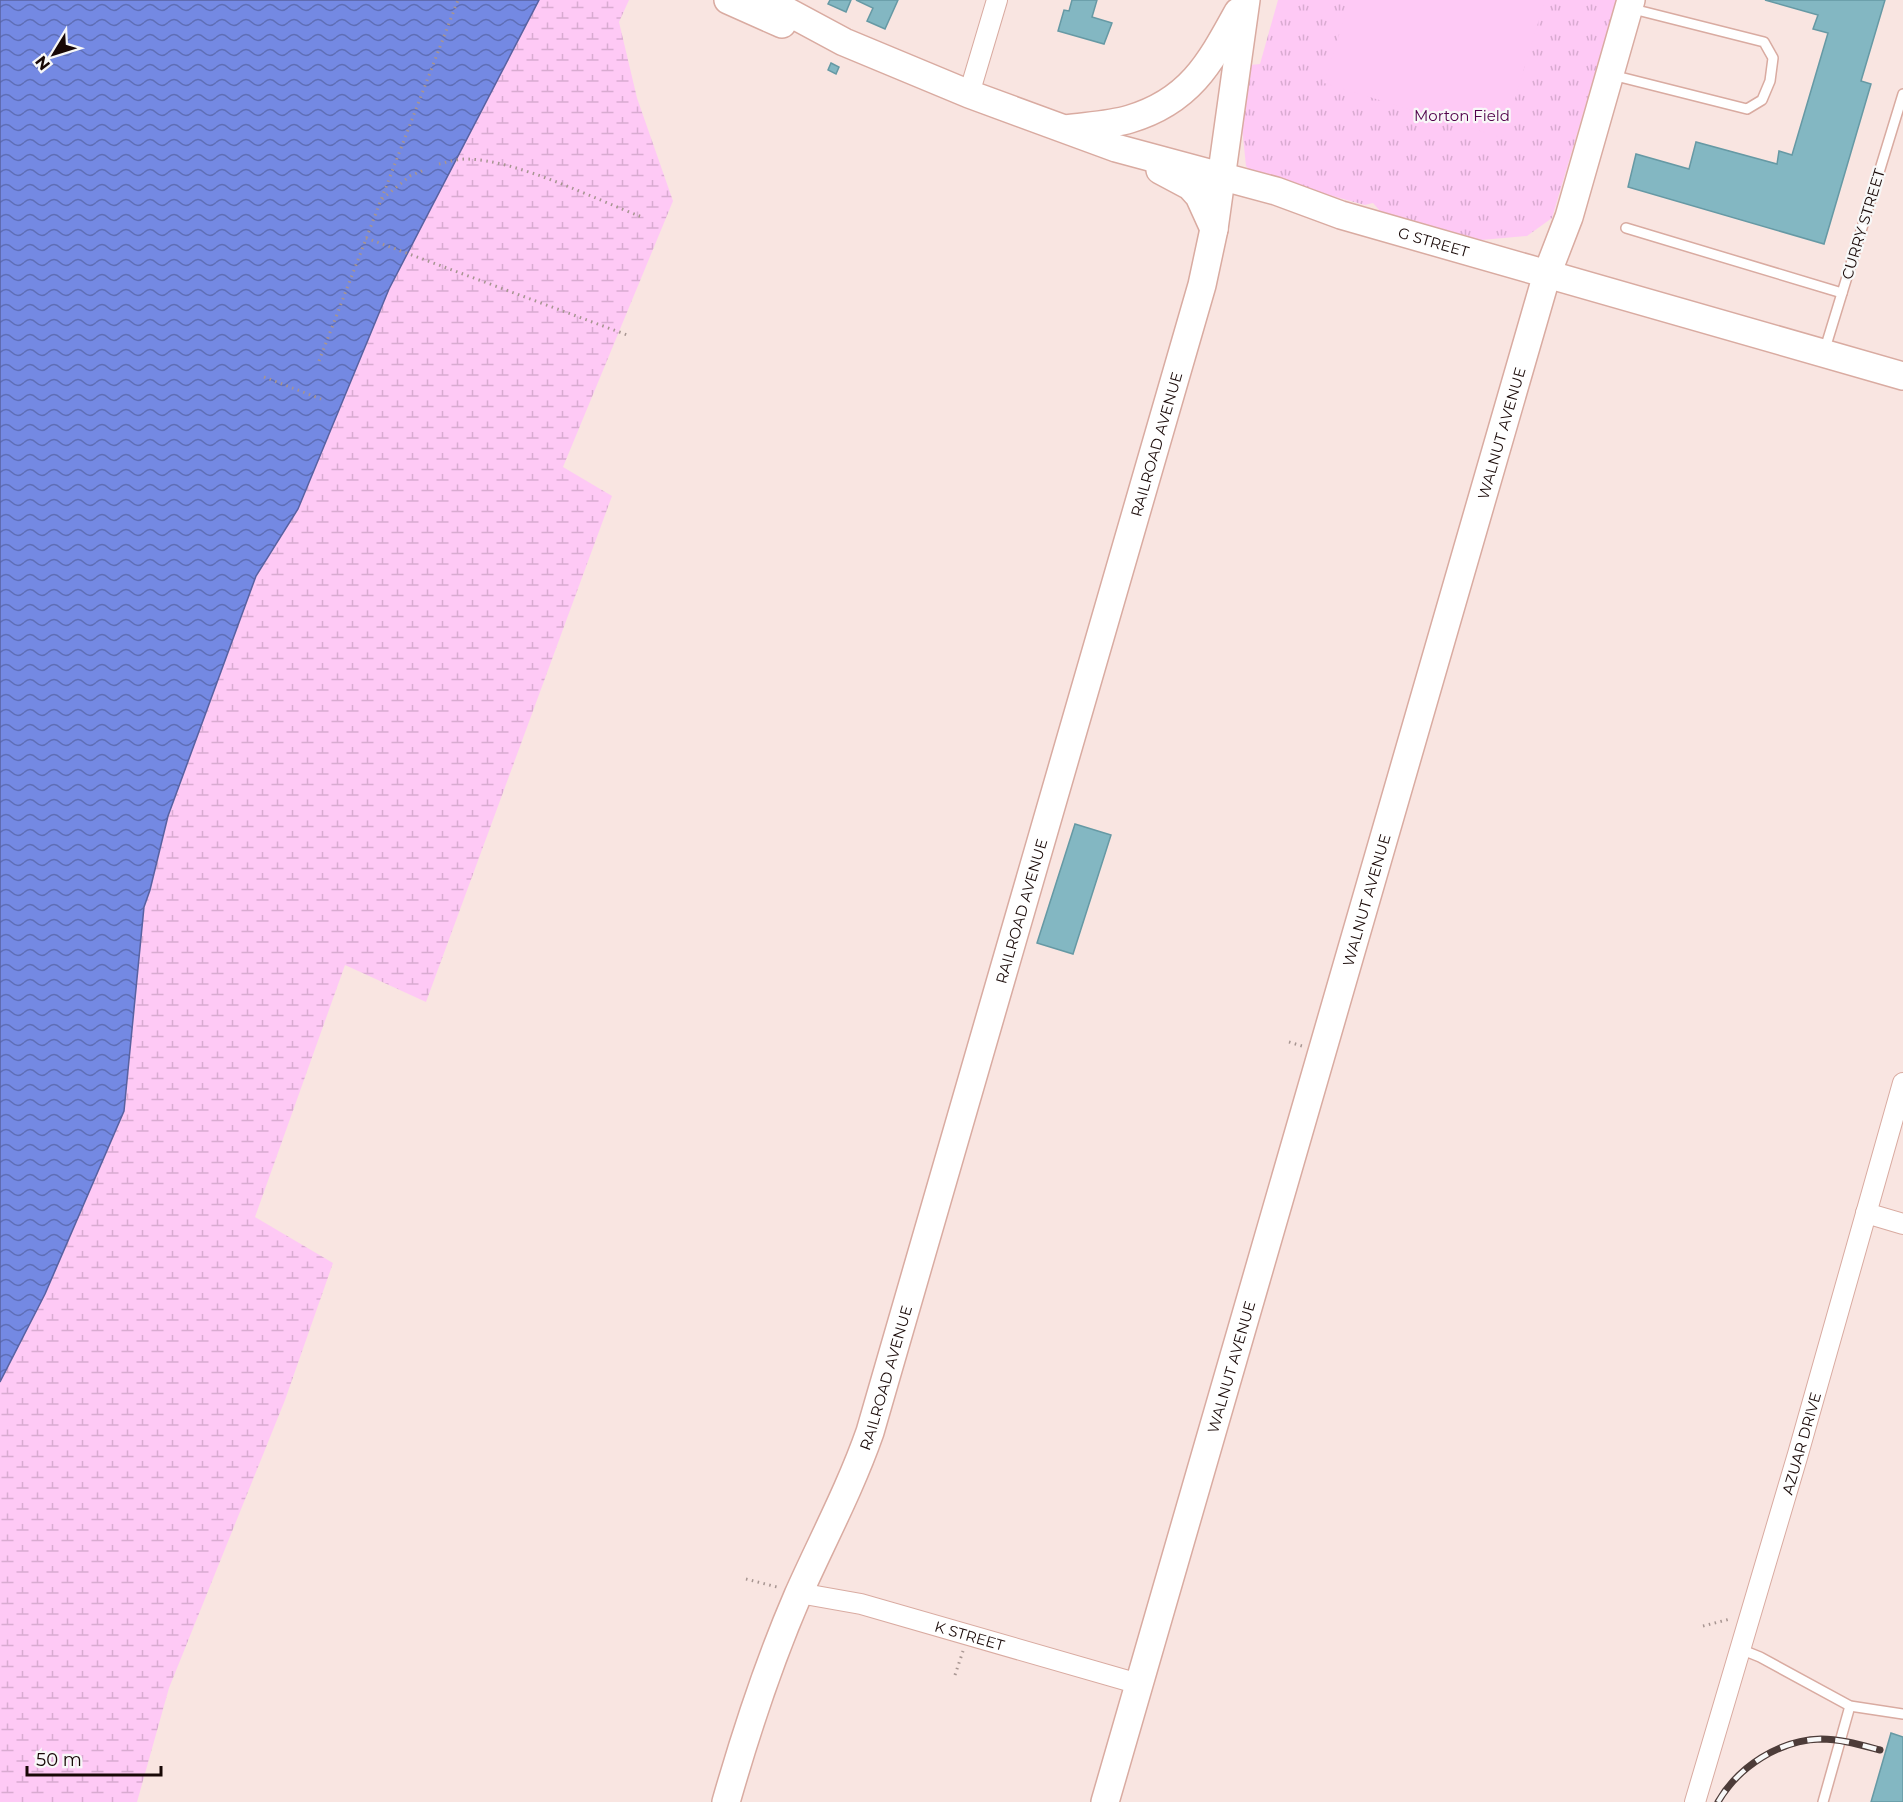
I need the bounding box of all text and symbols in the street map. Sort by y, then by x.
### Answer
north arrow [24,24,84,84]
text: N [31,52,54,74]
park label: Morton Field [1414,106,1510,125]
street label: CURRY STREET [1837,166,1889,282]
street label: G STREET [1396,222,1472,261]
street label: WALNUT AVENUE [1473,365,1529,501]
street label: RAILROAD AVENUE [1126,369,1186,519]
street label: WALNUT AVENUE [1338,832,1394,968]
street label: RAILROAD AVENUE [991,836,1051,986]
street label: WALNUT AVENUE [1203,1298,1259,1435]
street label: RAILROAD AVENUE [855,1303,916,1453]
street label: AZUAR DRIVE [1777,1390,1825,1497]
street label: K STREET [932,1616,1007,1654]
scale bar [27,1739,160,1777]
text: 50 m [36,1749,82,1771]

